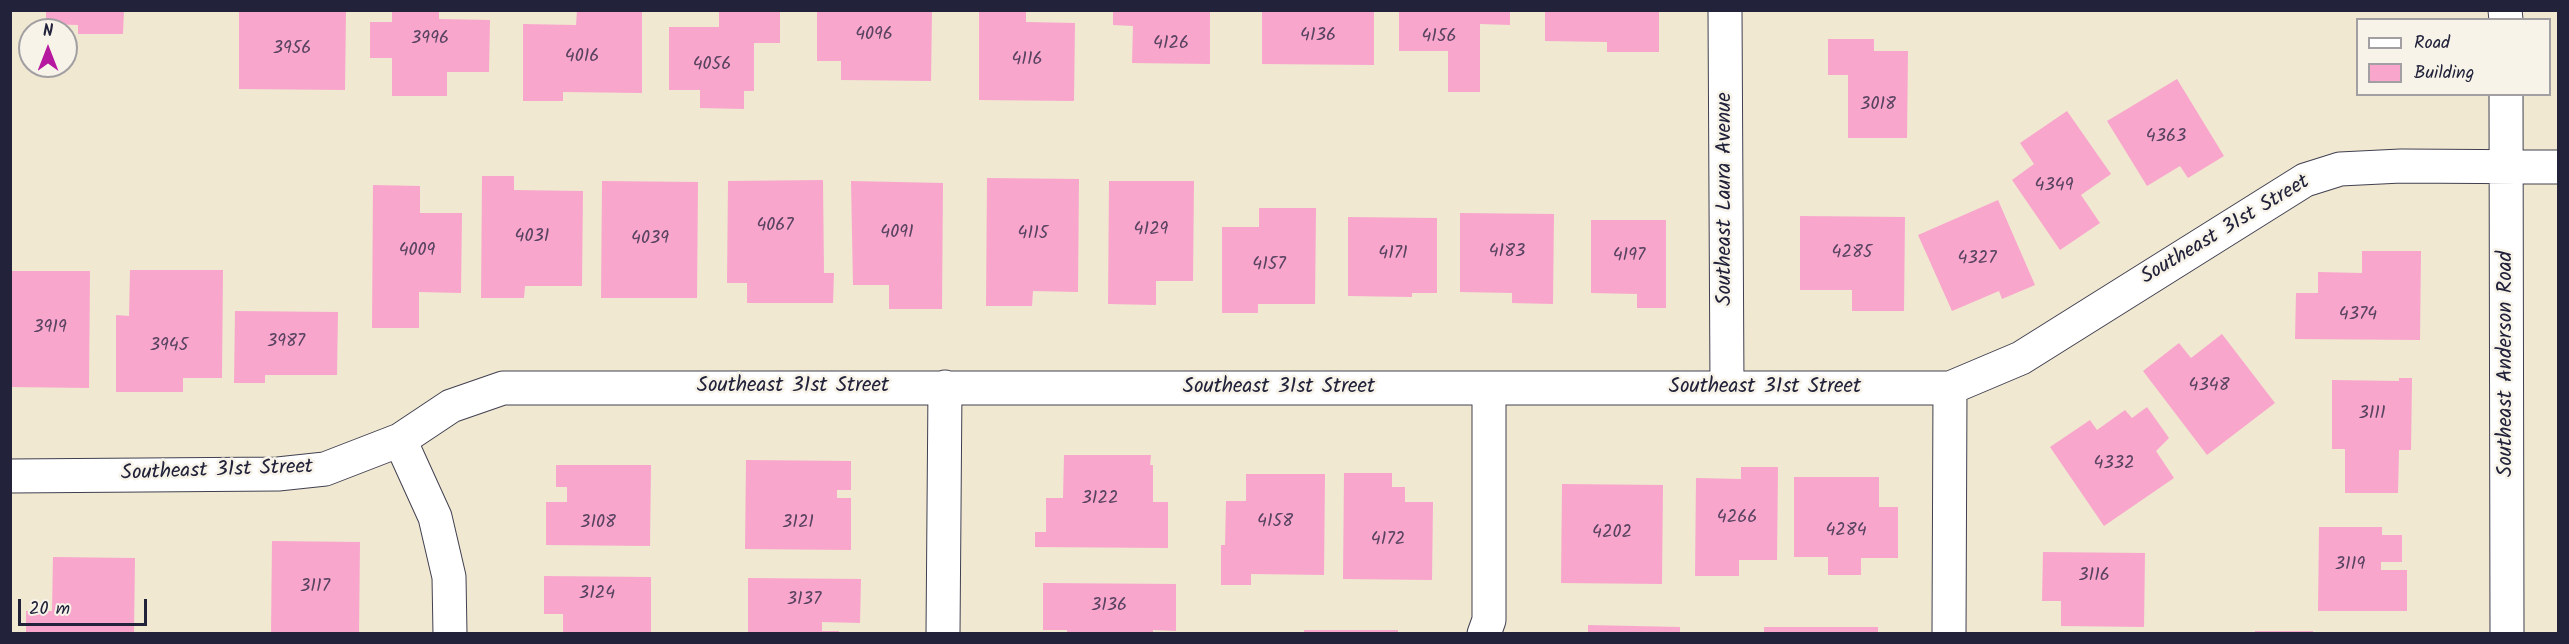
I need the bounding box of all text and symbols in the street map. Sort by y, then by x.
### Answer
north arrow [18,18,78,78]
legend [2356,18,2551,96]
text: N [43,19,53,44]
house number: 4096 [855,25,893,47]
house number: 4136 [1300,26,1336,48]
house number: 4156 [1421,27,1457,49]
house number: 3996 [411,29,449,51]
text: Road [2414,29,2450,58]
house number: 4126 [1153,34,1189,56]
house number: 3956 [273,39,311,61]
house number: 4016 [565,47,599,69]
house number: 4116 [1011,50,1043,72]
house number: 4056 [693,55,731,77]
text: Building [2414,59,2474,88]
street label: Southeast Laura Avenue [1713,92,1739,306]
house number: 3018 [1860,95,1896,117]
house number: 4363 [2146,127,2186,149]
street label: Southeast 31st Street [2137,171,2315,291]
house number: 4349 [2035,176,2073,198]
house number: 4067 [756,216,794,238]
house number: 4129 [1134,220,1168,242]
house number: 4091 [880,223,914,245]
house number: 4115 [1018,224,1048,246]
house number: 4031 [515,227,549,249]
house number: 4039 [631,229,669,251]
house number: 4009 [399,241,435,263]
house number: 4183 [1489,242,1525,264]
house number: 4285 [1832,243,1872,265]
house number: 4171 [1378,244,1408,266]
house number: 4197 [1613,246,1645,268]
house number: 4327 [1958,249,1996,271]
street label: Southeast Anderson Road [2494,251,2520,477]
house number: 4157 [1252,255,1286,277]
house number: 4374 [2339,305,2377,327]
house number: 3919 [33,318,67,340]
house number: 3987 [267,332,305,354]
house number: 3945 [150,336,188,358]
street label: Southeast 31st Street [697,374,889,400]
street label: Southeast 31st Street [1183,375,1375,401]
street label: Southeast 31st Street [1669,375,1861,401]
house number: 4348 [2189,376,2229,398]
house number: 3111 [2358,404,2386,426]
house number: 4332 [2094,454,2134,476]
street label: Southeast 31st Street [120,456,314,488]
house number: 3122 [1082,489,1118,511]
house number: 4266 [1717,508,1757,530]
house number: 4158 [1257,512,1293,534]
house number: 3108 [580,513,616,535]
house number: 3121 [782,513,814,535]
house number: 4284 [1825,521,1867,543]
house number: 4202 [1592,523,1632,545]
house number: 4172 [1371,530,1405,552]
house number: 3119 [2335,555,2365,577]
house number: 3116 [2078,566,2110,588]
house number: 3117 [300,577,330,599]
house number: 3124 [579,584,615,606]
scale bar [21,587,150,625]
house number: 3137 [787,590,821,612]
text: 20 m [29,595,70,624]
house number: 3136 [1091,596,1127,618]

